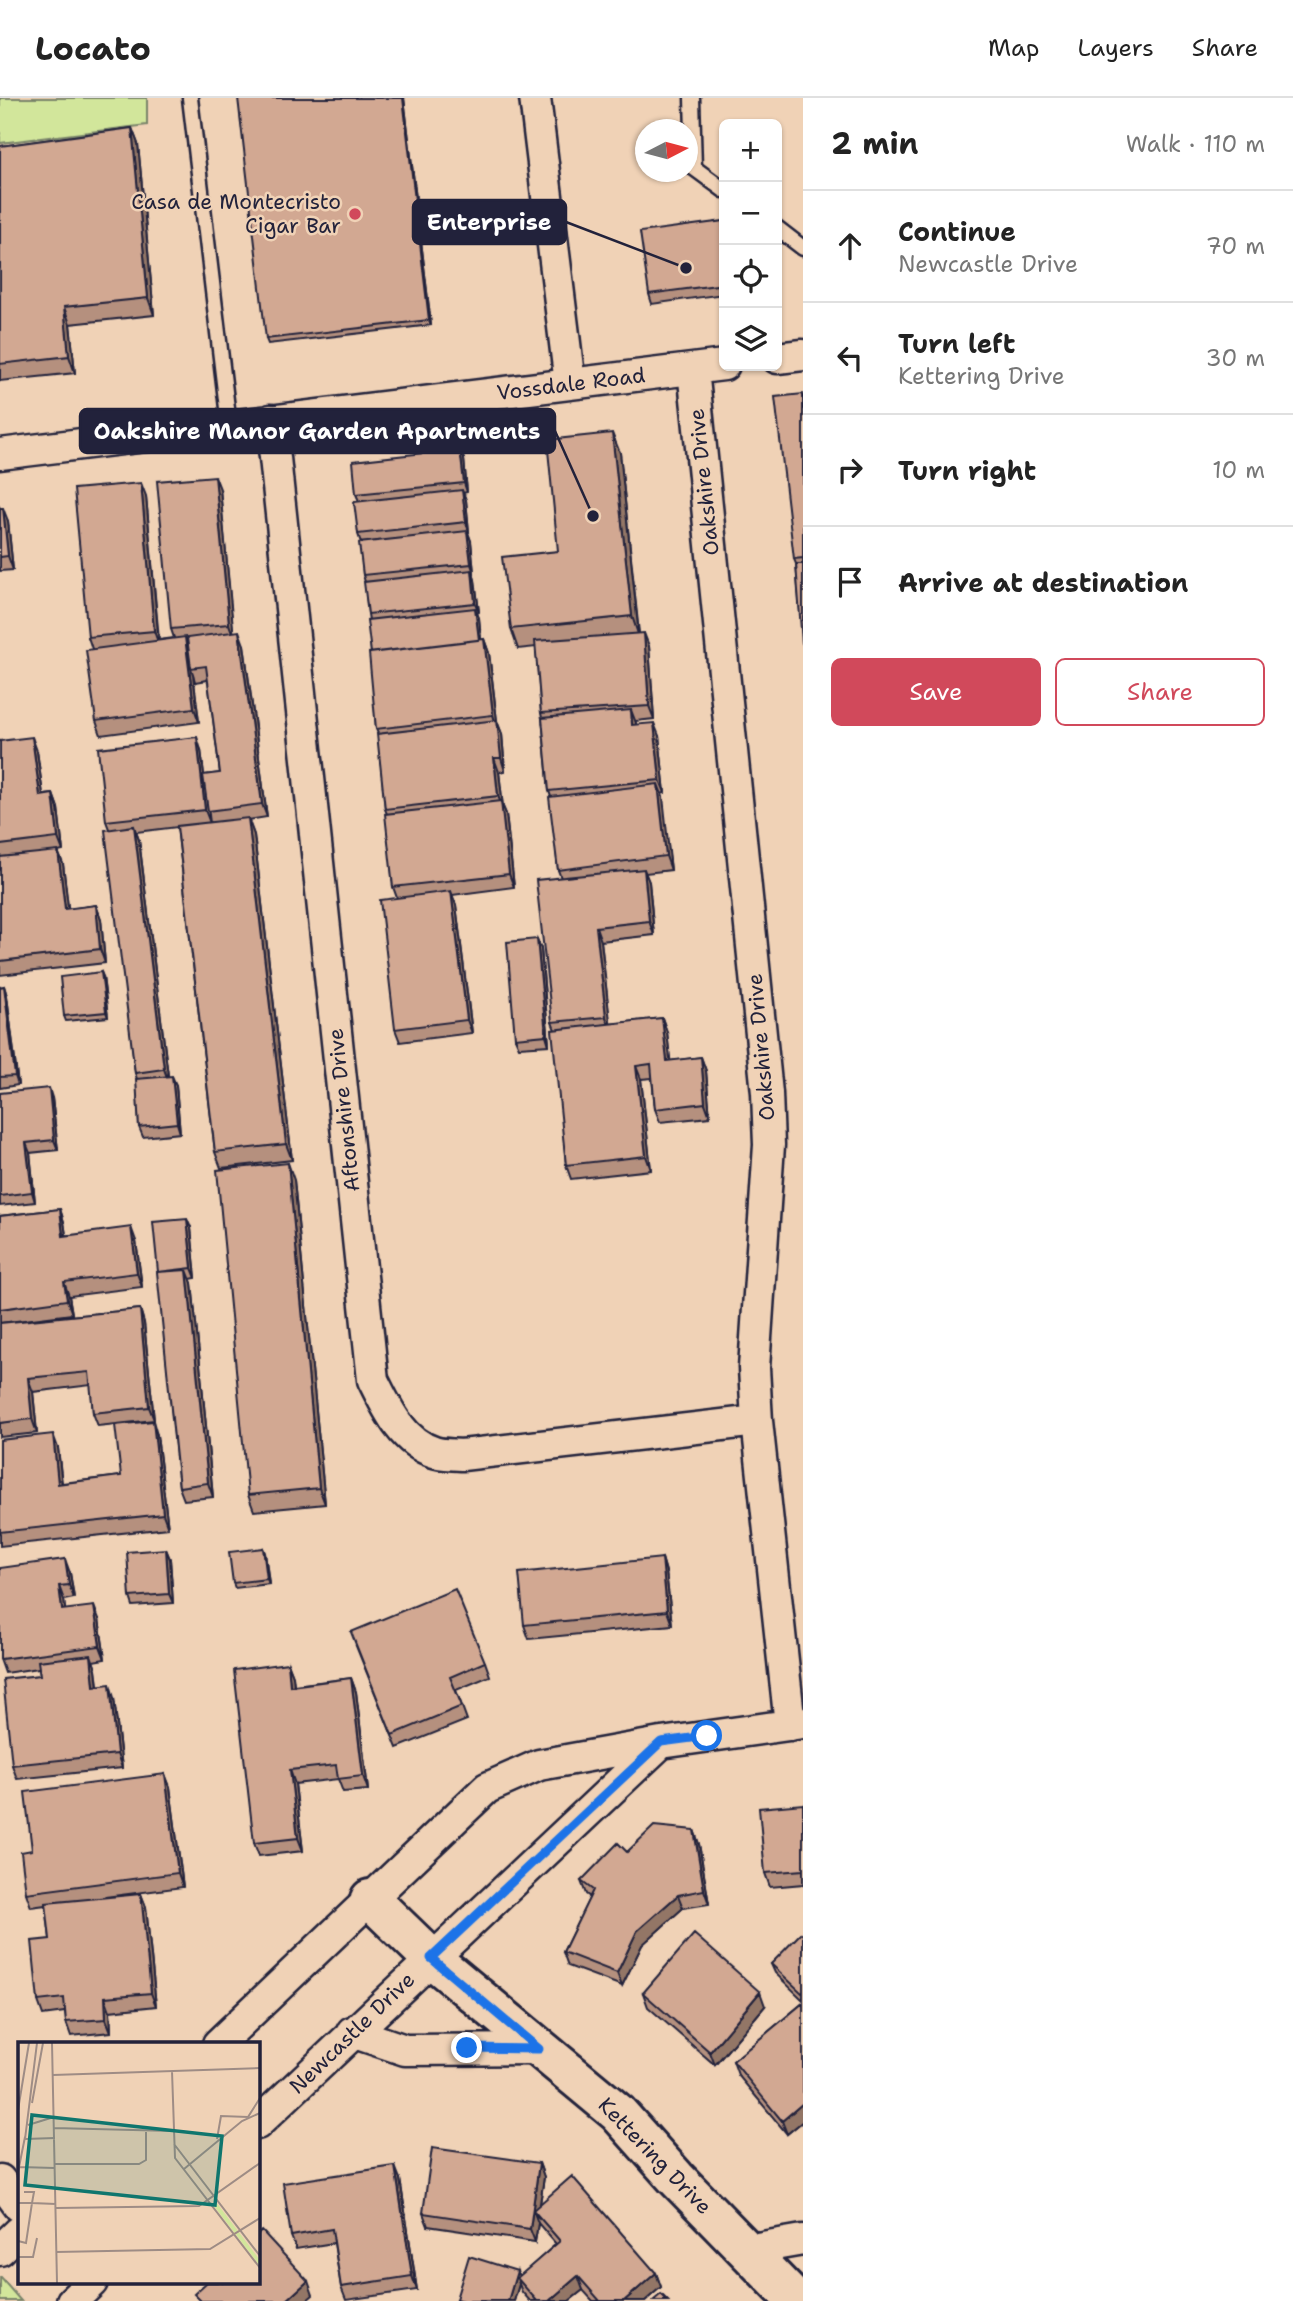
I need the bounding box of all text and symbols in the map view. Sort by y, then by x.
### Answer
text: Locato [35,26,151,71]
text: Map [988,32,1039,64]
text: Layers [1077,32,1154,64]
text: Share [1192,32,1258,64]
north arrow [635,119,698,182]
map controls [719,119,782,371]
button: + [719,119,782,182]
text: 2 min [831,123,918,164]
text: Walk · 110 m [1126,129,1265,159]
button: − [719,182,782,245]
place label: Casa de Montecristo Cigar Bar [131,188,341,240]
callout: Enterprise [413,200,566,244]
marker: Casa de Montecristo Cigar Bar [347,206,363,222]
text: Enterprise [427,207,552,237]
text: Continue [898,214,1016,249]
icon: ahead [831,227,869,265]
text: 70 m [1206,231,1265,261]
button: locate [719,245,782,308]
text: Newcastle Drive [898,249,1078,279]
button: layers [719,308,782,371]
text: Turn left [898,326,1015,361]
icon: left [831,339,869,377]
text: 30 m [1206,343,1265,373]
street label: Vossdale Road [495,361,647,407]
text: Kettering Drive [898,361,1065,391]
street label: Oakshire Drive [682,407,726,557]
callout: Oakshire Manor Garden Apartments [80,409,555,453]
text: Oakshire Manor Garden Apartments [94,416,540,446]
icon: right [831,451,869,489]
text: Turn right [898,453,1036,488]
text: 10 m [1212,455,1265,485]
icon: arrive [831,563,869,601]
text: Arrive at destination [898,565,1188,600]
button: Save [831,658,1041,726]
button: Share [1055,658,1265,726]
street label: Oakshire Drive [741,972,781,1122]
street label: Aftonshire Drive [321,1027,367,1193]
route start [691,1720,722,1751]
street label: Newcastle Drive [283,1966,421,2100]
route end [451,2032,482,2063]
inset map [18,2042,259,2284]
street label: Kettering Drive [592,2091,718,2221]

